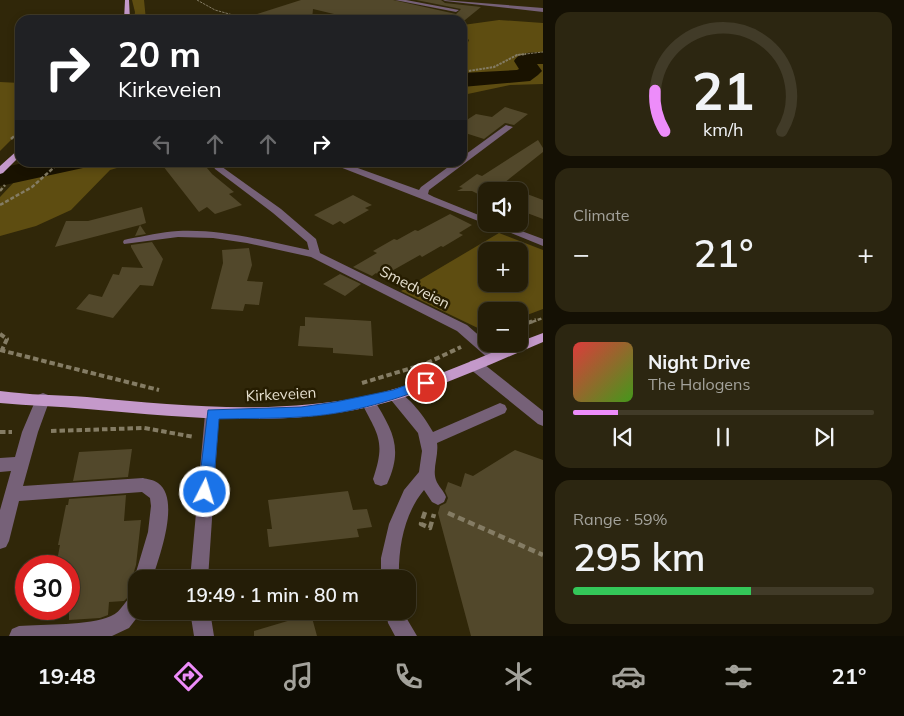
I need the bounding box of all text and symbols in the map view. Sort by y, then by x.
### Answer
text: 20 m [118,32,201,76]
icon: right [35,35,100,100]
text: 21 [692,58,755,123]
text: Kirkeveien [118,75,222,103]
text: km/h [703,118,744,140]
icon: left [148,130,176,158]
icon: ahead [201,130,229,158]
icon: ahead [254,130,282,158]
icon: right [307,130,335,158]
map controls [478,182,528,352]
button: sound [478,182,528,232]
text: Climate [573,205,629,225]
text: 21° [694,229,753,277]
text: − [573,236,590,271]
text: + [857,236,874,271]
button: + [478,242,528,292]
street label: Smedveien [377,261,453,313]
button: − [478,302,528,352]
text: Night Drive [648,350,750,374]
pin [405,362,447,404]
icon: arrive [412,369,440,397]
text: The Halogens [648,374,750,394]
street label: Kirkeveien [245,383,317,405]
icon: previous [609,423,637,451]
icon: pause [709,423,737,451]
icon: next [810,423,838,451]
position arrow [178,465,230,517]
text: Range · 59% [573,509,668,529]
text: 295 km [573,533,706,581]
speed limit sign: 30 [15,555,80,620]
text: 19:49 · 1 min · 80 m [185,583,359,607]
icon: directions [171,659,206,694]
icon: music [281,659,316,694]
icon: phone [391,659,426,694]
icon: climate [501,659,536,694]
icon: car [611,659,646,694]
icon: filters [721,659,756,694]
text: 19:48 [38,662,96,690]
text: 21° [832,662,866,690]

